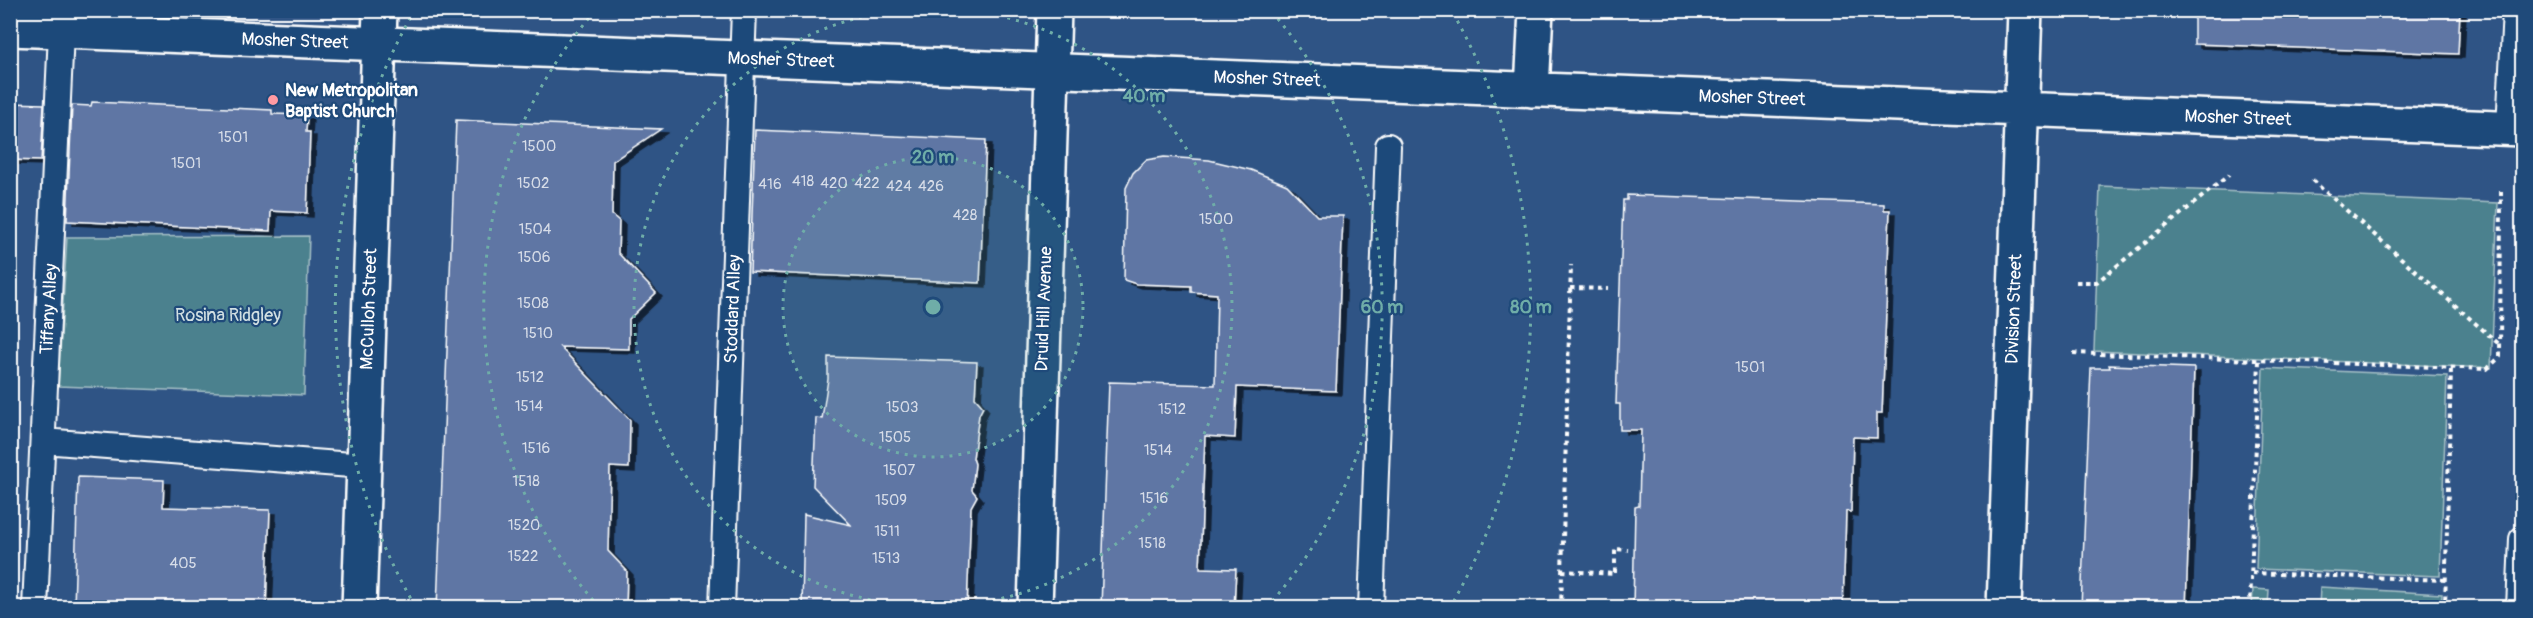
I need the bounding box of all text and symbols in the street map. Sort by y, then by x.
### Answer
street label: Mosher Street [241,28,350,54]
street label: Mosher Street [727,47,836,73]
street label: Mosher Street [1213,66,1322,92]
place label: New Metropolitan Baptist Church [285,79,418,123]
text: 40 m [1123,85,1165,108]
street label: Mosher Street [1698,85,1807,111]
marker: New Metropolitan Baptist Church [266,93,280,107]
street label: Mosher Street [2184,105,2293,131]
house number: 1501 [218,128,248,147]
house number: 1500 [522,137,556,156]
text: 20 m [912,146,954,169]
house number: 1501 [171,154,201,173]
house number: 418 [792,172,814,191]
house number: 1502 [517,174,549,193]
house number: 420 [820,174,848,193]
house number: 422 [854,174,880,193]
house number: 416 [758,175,782,194]
house number: 424 [886,177,912,196]
house number: 426 [918,177,944,196]
house number: 428 [953,206,978,225]
house number: 1500 [1199,210,1233,229]
house number: 1504 [519,220,552,239]
street label: Druid Hill Avenue [1030,246,1058,372]
street label: McCulloh Street [355,247,383,370]
house number: 1506 [518,248,550,267]
street label: Division Street [2001,253,2027,364]
street label: Stoddard Alley [720,254,746,364]
street label: Tiffany Alley [35,263,63,355]
house number: 1508 [517,294,549,313]
text: 60 m [1361,296,1403,319]
text: 80 m [1510,296,1552,319]
centre of rings [923,297,943,317]
park label: Rosina Ridgley [175,304,281,327]
house number: 1510 [523,324,553,343]
house number: 1501 [1735,358,1765,377]
house number: 1512 [516,368,544,387]
house number: 1514 [515,397,544,416]
house number: 1503 [886,398,918,417]
house number: 1512 [1158,400,1186,419]
house number: 1505 [879,428,911,447]
house number: 1516 [522,439,550,458]
house number: 1514 [1144,441,1173,460]
house number: 1507 [883,461,915,480]
house number: 1518 [512,472,540,491]
house number: 1516 [1140,489,1168,508]
house number: 1509 [875,491,907,510]
house number: 1520 [508,516,540,535]
house number: 1511 [874,522,900,541]
house number: 1518 [1138,534,1166,553]
house number: 1522 [508,547,538,566]
house number: 1513 [872,549,900,568]
house number: 405 [169,554,197,573]

